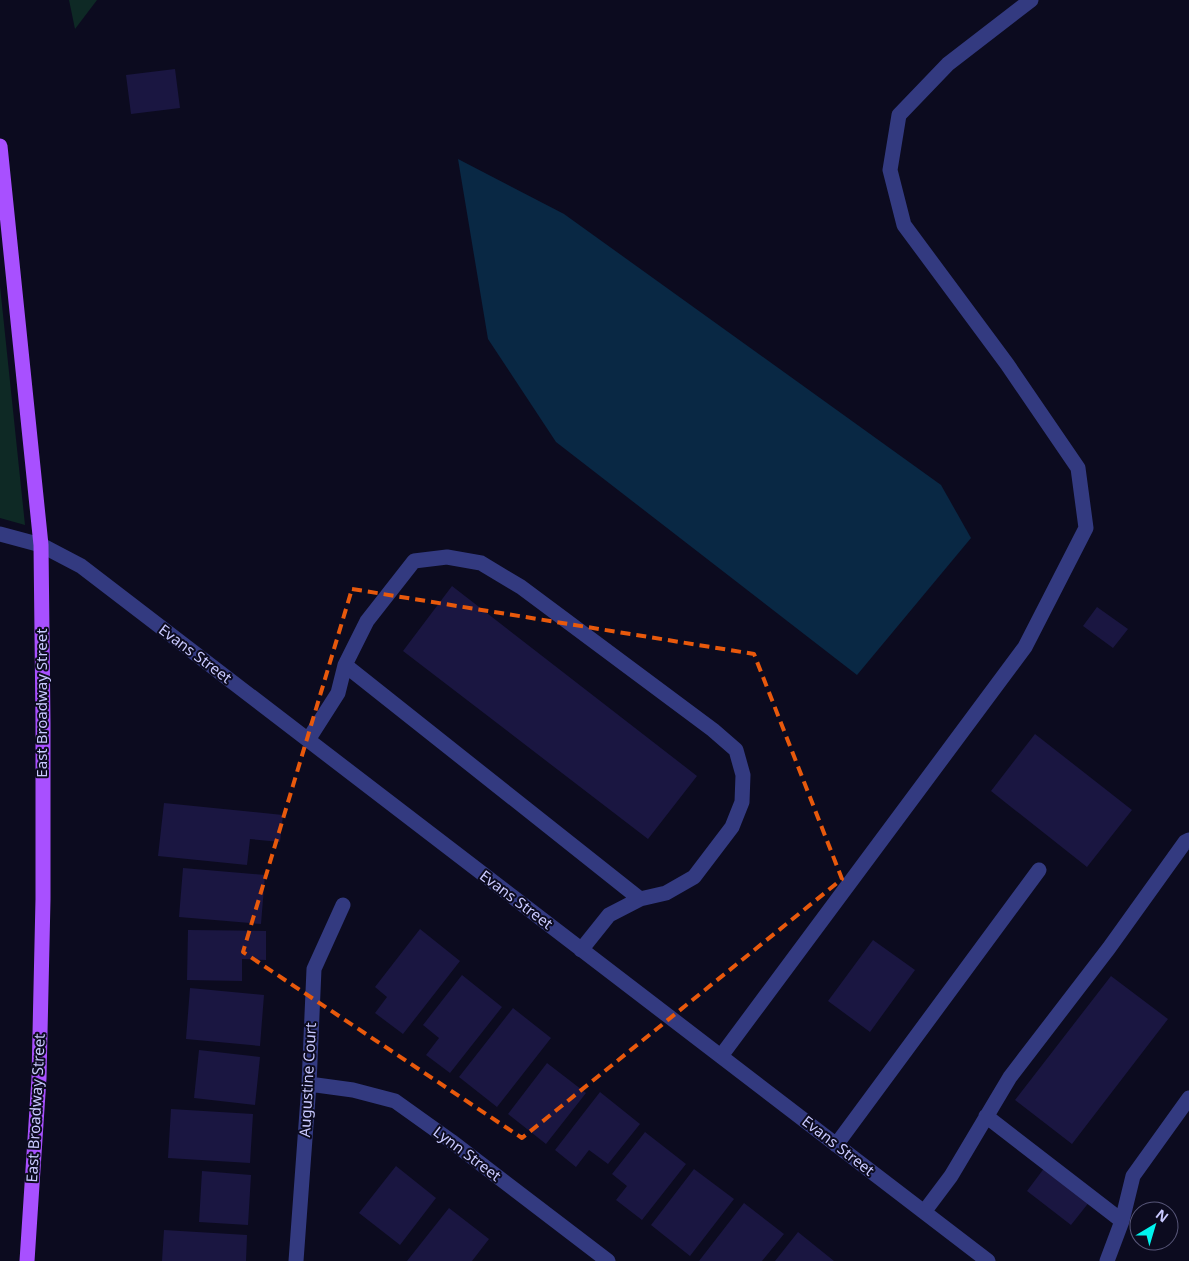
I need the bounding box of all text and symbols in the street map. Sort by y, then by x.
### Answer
street label: Evans Street [155,619,237,688]
street label: East Broadway Street [31,628,51,778]
street label: Evans Street [476,865,558,934]
street label: Augustine Court [294,1021,320,1138]
street label: East Broadway Street [21,1032,49,1183]
street label: Evans Street [798,1111,879,1180]
street label: Lynn Street [430,1121,506,1186]
north arrow [1129,1201,1179,1251]
text: N [1152,1204,1173,1226]

